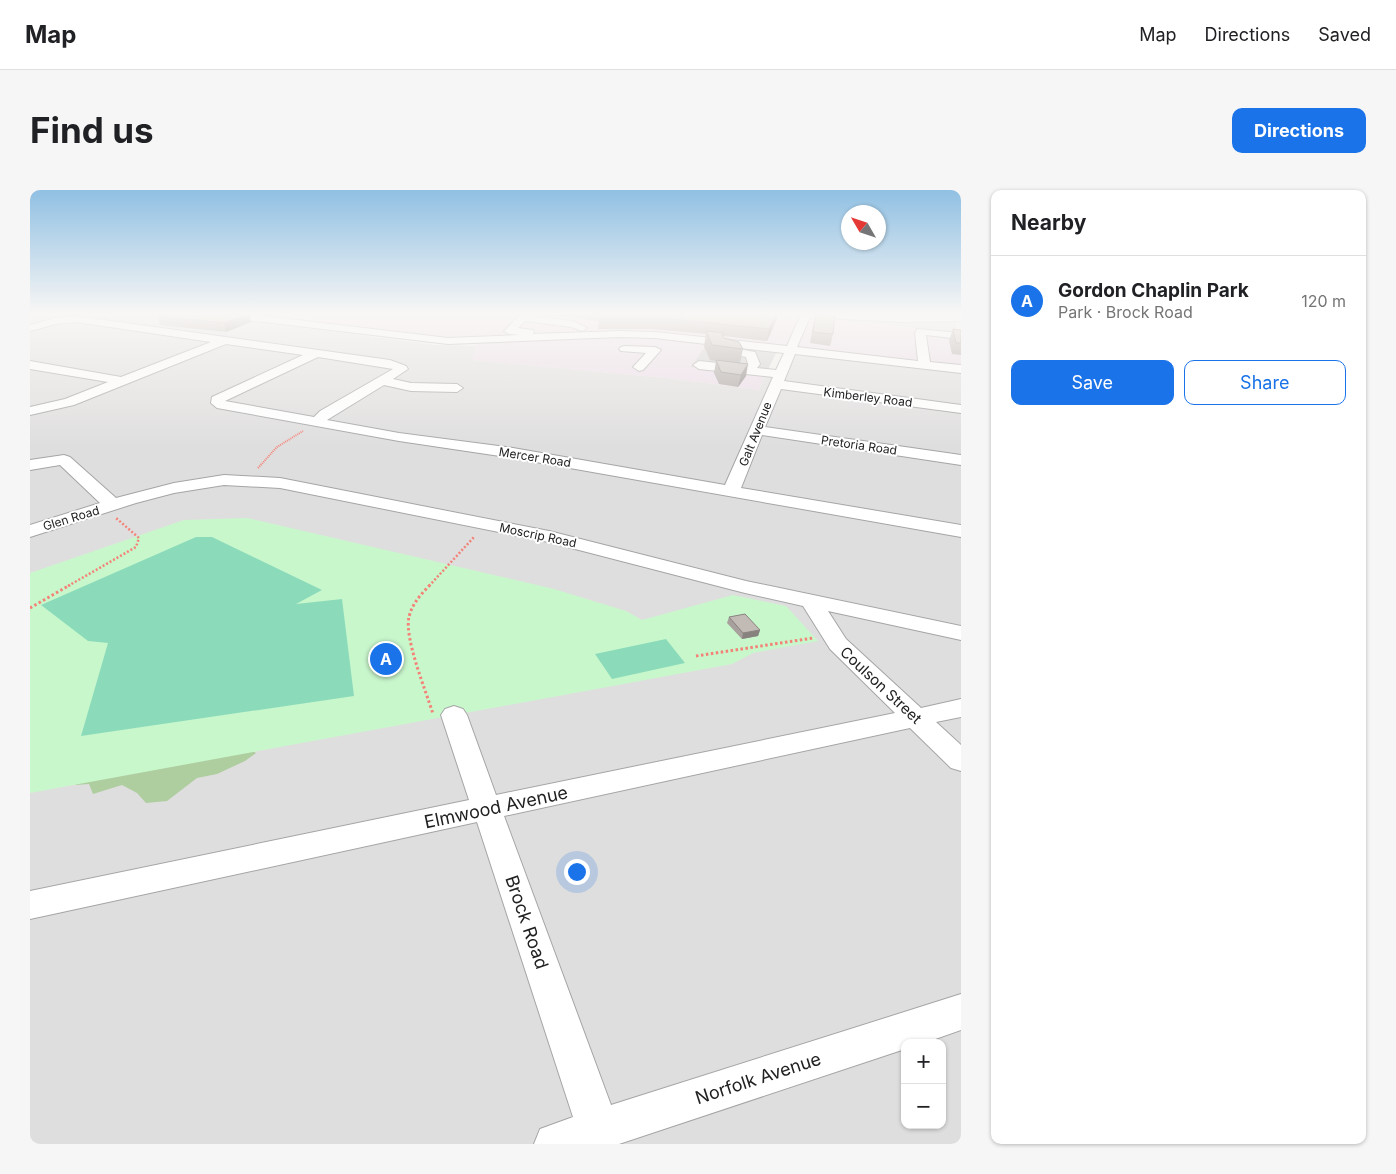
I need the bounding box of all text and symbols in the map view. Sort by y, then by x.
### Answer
text: Map [25,20,76,49]
text: Map [1139,24,1177,45]
text: Directions [1205,24,1290,45]
text: Saved [1318,24,1371,45]
button: Directions [1232,108,1366,153]
text: Find us [30,109,154,151]
north arrow [841,205,886,250]
text: Nearby [1011,210,1086,235]
text: Gordon Chaplin Park [1058,279,1249,302]
text: A [1021,291,1033,311]
text: 120 m [1301,291,1346,311]
text: Park · Brock Road [1058,302,1193,322]
button: Save [1011,360,1174,405]
button: Share [1184,360,1346,405]
street label: Kimberley Road [823,384,913,410]
street label: Galt Avenue [735,400,775,468]
street label: Pretoria Road [820,432,898,458]
street label: Mercer Road [498,444,572,470]
street label: Glen Road [41,502,101,534]
street label: Moscrip Road [498,520,578,550]
pin: A [370,640,402,678]
street label: Coulson Street [836,642,926,728]
street label: Elmwood Avenue [422,782,570,832]
your location [564,859,590,885]
street label: Brock Road [501,872,553,972]
map controls [901,1039,946,1129]
button: + [901,1039,946,1084]
street label: Norfolk Avenue [693,1048,823,1108]
button: − [901,1084,946,1129]

